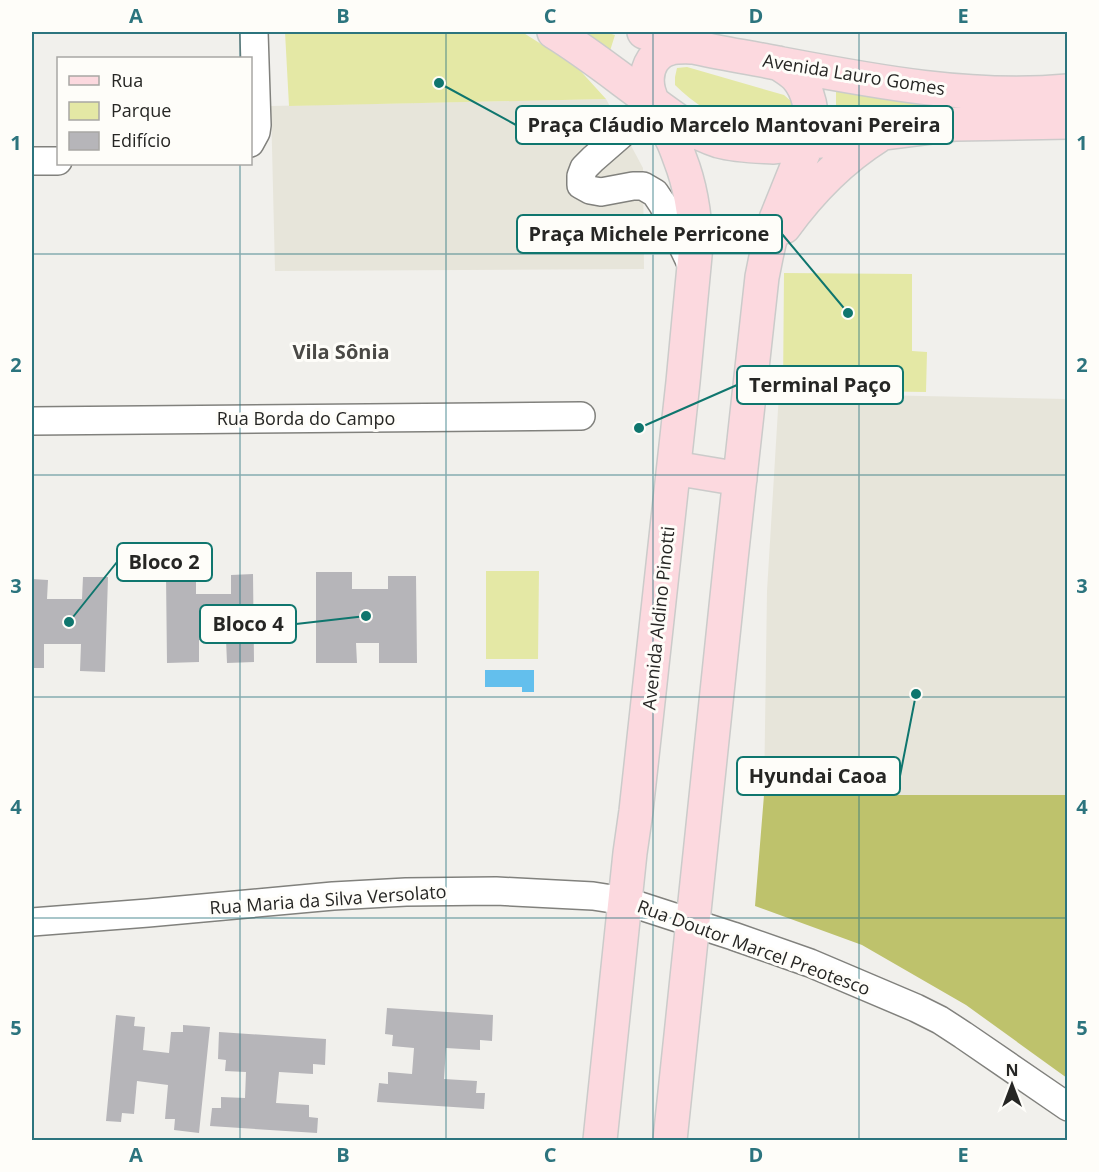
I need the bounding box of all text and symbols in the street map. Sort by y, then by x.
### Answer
text: A [129,2,143,29]
text: B [336,2,350,29]
text: C [544,2,557,29]
text: D [749,2,763,29]
text: E [957,2,969,29]
street label: Avenida Lauro Gomes [761,48,947,100]
legend [57,57,252,165]
text: Rua [111,68,143,92]
text: Parque [111,98,171,122]
callout: Praça Cláudio Marcelo Mantovani Pereira [516,106,953,144]
text: Praça Cláudio Marcelo Mantovani Pereira [527,111,941,138]
text: Edifício [111,128,171,152]
text: 1 [10,129,22,156]
text: 1 [1076,129,1088,156]
callout: Praça Michele Perricone [517,215,782,253]
text: Praça Michele Perricone [529,220,769,247]
district label: Vila Sônia [292,338,390,365]
text: 2 [10,351,22,378]
text: 2 [1076,351,1088,378]
callout: Terminal Paço [737,366,903,404]
text: Terminal Paço [749,371,891,398]
street label: Rua Borda do Campo [217,406,395,430]
street label: Avenida Aldino Pinotti [636,525,680,711]
callout: Bloco 2 [117,543,212,581]
text: Bloco 2 [128,548,200,575]
text: 3 [10,572,22,599]
text: 3 [1076,572,1088,599]
callout: Bloco 4 [200,605,296,643]
text: Bloco 4 [212,610,284,637]
callout: Hyundai Caoa [737,757,900,795]
text: Hyundai Caoa [749,762,887,789]
text: 4 [10,793,22,820]
text: 4 [1076,793,1088,820]
street label: Rua Maria da Silva Versolato [209,879,447,919]
street label: Rua Doutor Marcel Preotesco [634,894,874,1000]
text: 5 [10,1014,22,1041]
text: 5 [1076,1014,1088,1041]
north arrow [982,1055,1042,1115]
text: N [1005,1059,1019,1081]
text: A [129,1141,143,1168]
text: B [336,1141,350,1168]
text: C [544,1141,557,1168]
text: D [749,1141,763,1168]
text: E [957,1141,969,1168]

